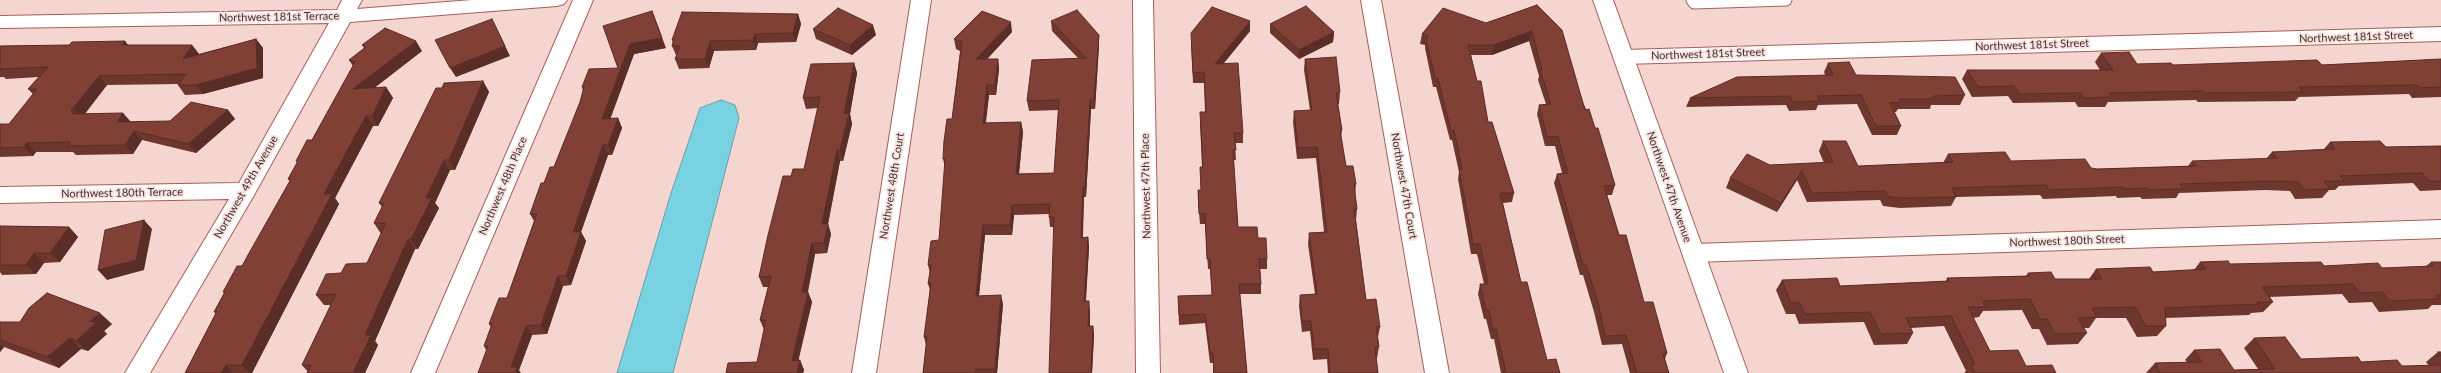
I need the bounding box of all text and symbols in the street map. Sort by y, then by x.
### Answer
street label: Northwest 181st Terrace [219,9,339,25]
street label: Northwest 181st Street [2299,28,2413,46]
street label: Northwest 181st Street [1975,36,2089,54]
street label: Northwest 181st Street [1651,45,1765,63]
street label: Northwest 47th Avenue [1644,130,1694,244]
street label: Northwest 48th Court [877,132,907,240]
street label: Northwest 47th Court [1388,132,1420,240]
street label: Northwest 49th Avenue [211,133,281,241]
street label: Northwest 47th Place [1138,133,1154,239]
street label: Northwest 48th Place [476,135,530,237]
street label: Northwest 180th Terrace [61,185,183,201]
street label: Northwest 180th Street [2009,232,2125,250]

